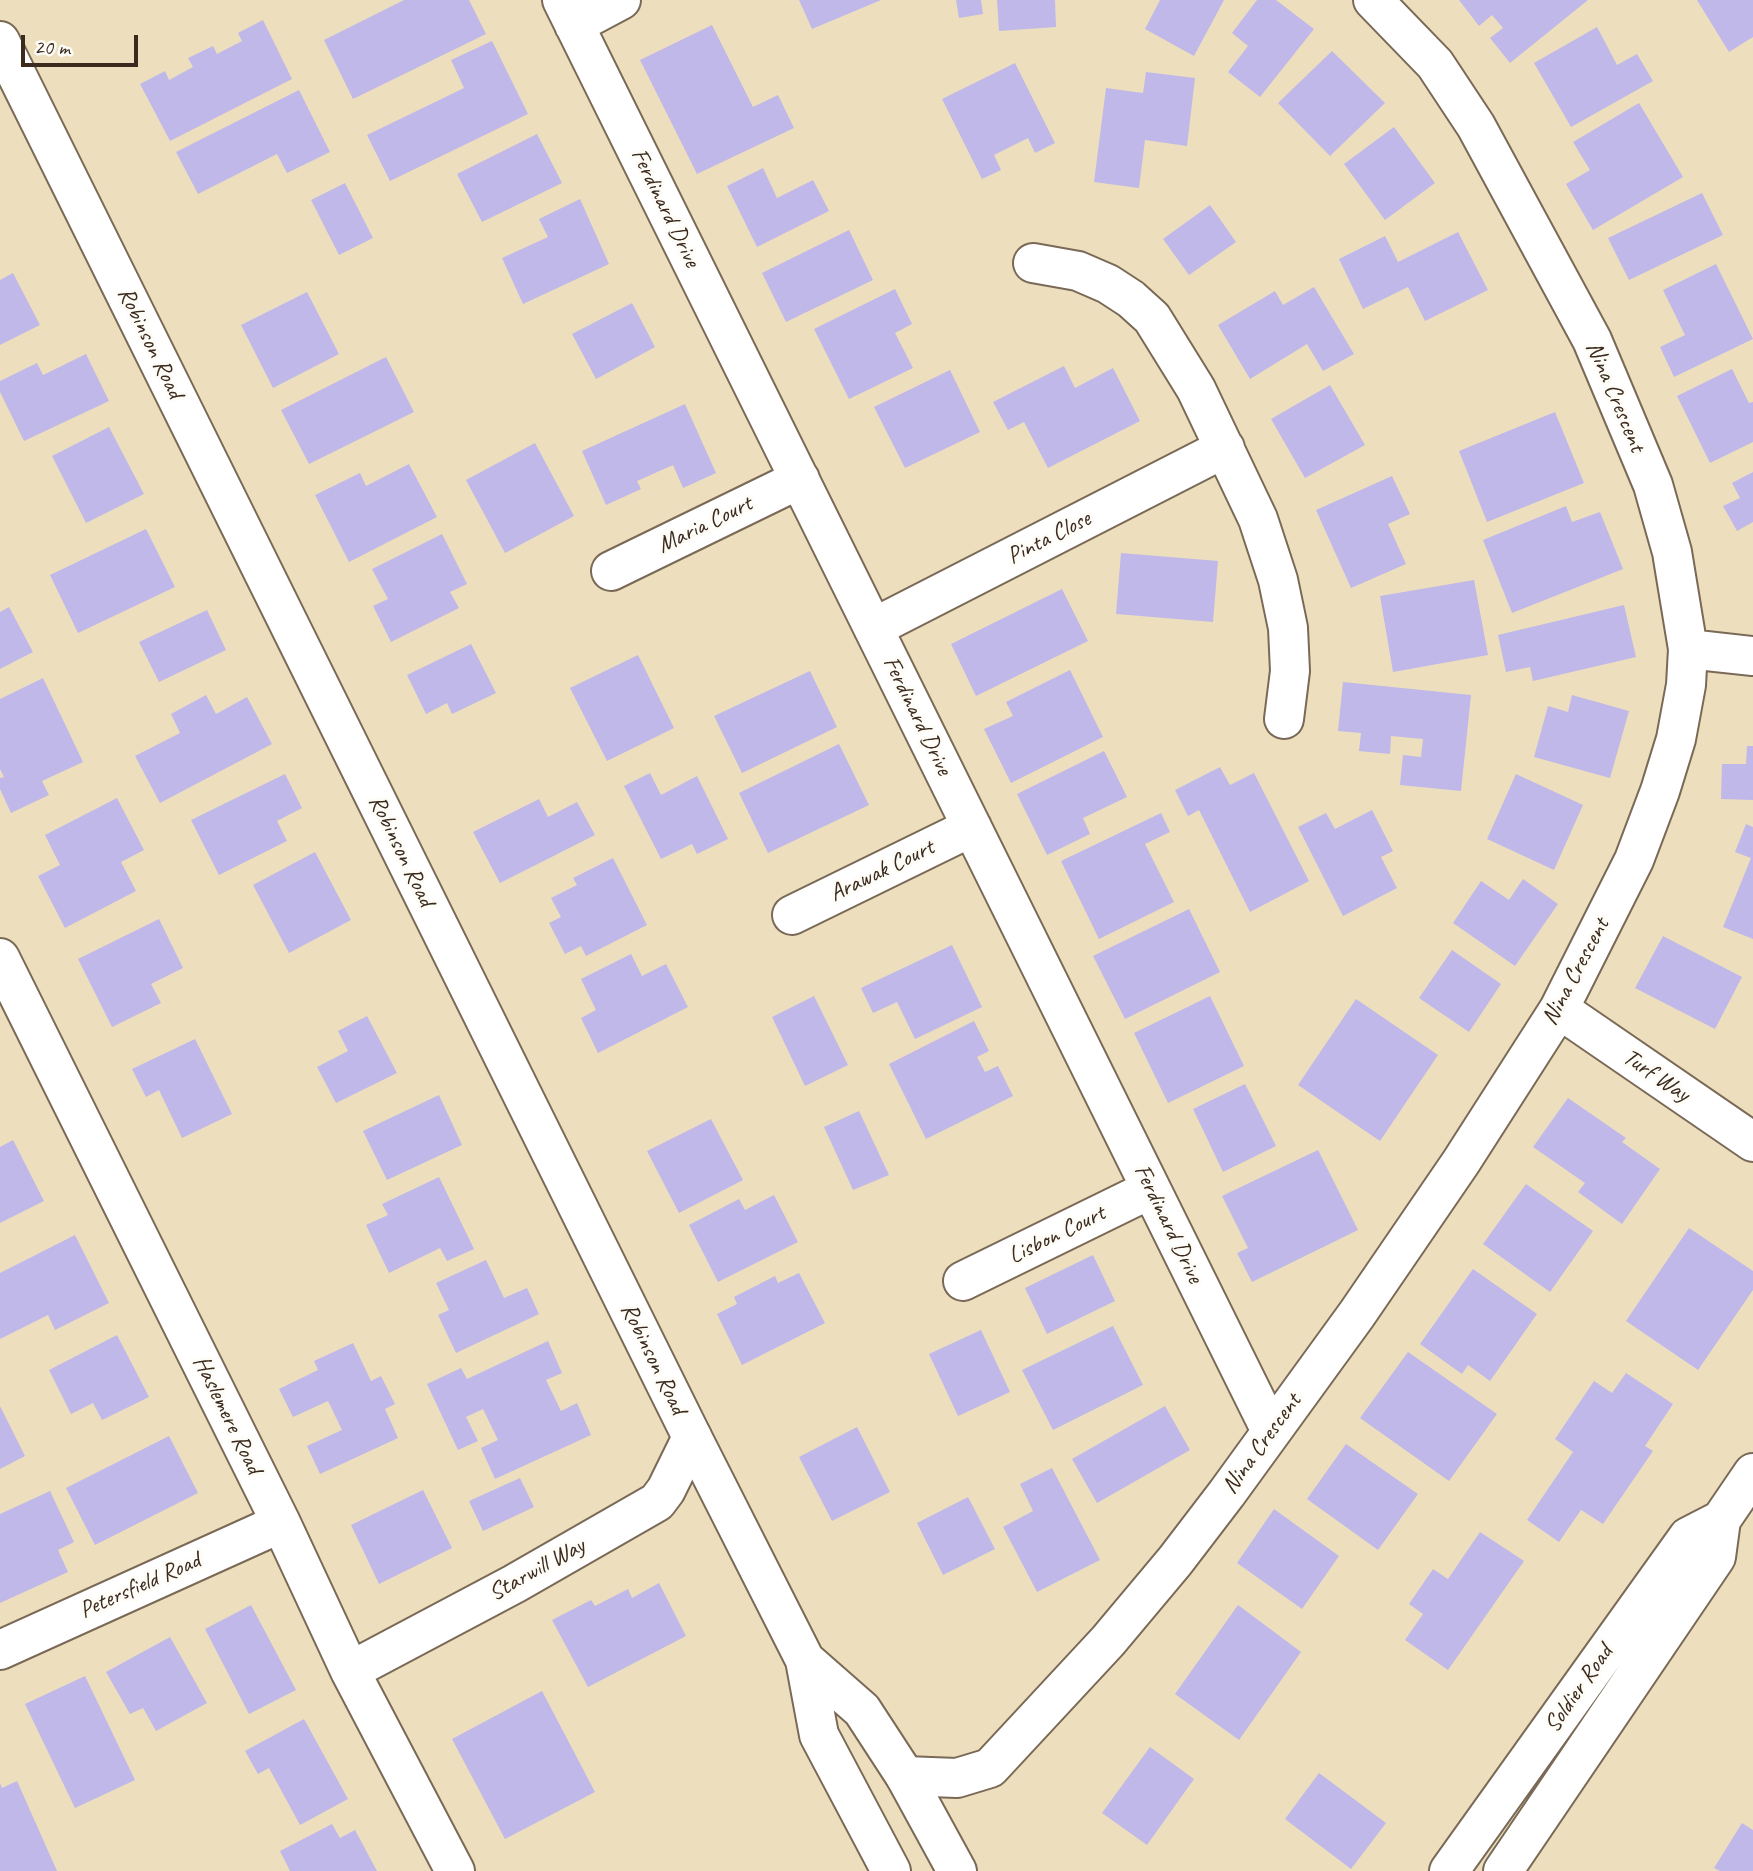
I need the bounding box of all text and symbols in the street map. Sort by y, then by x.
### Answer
scale bar [24,21,142,65]
text: 20 m [34,34,70,60]
street label: Ferdinard Drive [624,144,706,272]
street label: Robinson Road [111,283,189,403]
street label: Nina Crescent [1579,338,1651,456]
street label: Maria Court [653,490,757,560]
street label: Pinta Close [1002,505,1096,571]
street label: Ferdinard Drive [876,652,958,780]
street label: Robinson Road [362,791,440,911]
street label: Arawak Court [825,833,939,909]
street label: Nina Crescent [1536,914,1616,1030]
street label: Turf Way [1617,1043,1695,1109]
street label: Ferdinard Drive [1127,1160,1209,1288]
street label: Lisbon Court [1004,1199,1110,1271]
street label: Robinson Road [614,1299,692,1419]
street label: Haslemere Road [186,1351,268,1479]
street label: Nina Crescent [1216,1388,1308,1500]
street label: Starwill Way [484,1532,590,1608]
street label: Petersfield Road [75,1547,205,1625]
street label: Soldier Road [1538,1640,1620,1738]

